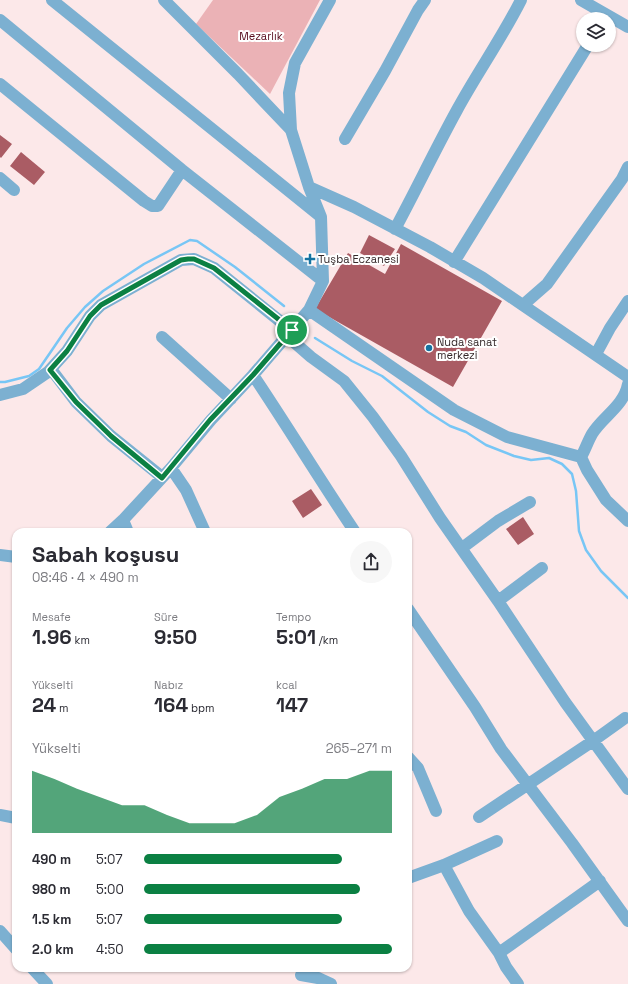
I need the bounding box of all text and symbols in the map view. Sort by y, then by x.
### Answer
map controls [576,12,616,52]
button: layers [576,12,616,52]
park label: Mezarlık [239,29,283,43]
place label: Tuşba Eczanesi [318,252,399,266]
marker: Tuşba Eczanesi [305,254,315,264]
pin [275,313,309,347]
icon: arrive [281,319,303,341]
place label: Nuda sanat merkezi [437,335,497,362]
marker: Nuda sanat merkezi [424,343,434,353]
text: Sabah koşusu [32,540,179,568]
button: share [350,541,392,583]
text: 08:46 · 4 × 490 m [32,569,139,586]
text: Mesafe [32,610,71,624]
text: Süre [154,610,178,624]
text: Tempo [276,610,311,624]
text: 1.96 [32,624,72,650]
text: 9:50 [154,624,197,650]
text: 5:01 [276,624,316,650]
text: km [72,633,90,647]
text: /km [316,633,338,647]
text: Yükselti [32,678,73,692]
text: Nabız [154,678,183,692]
text: kcal [276,678,297,692]
text: 24 [32,692,56,718]
text: 164 [154,692,188,718]
text: 147 [276,692,308,718]
text: m [56,701,69,715]
text: bpm [188,701,215,715]
text: Yükselti [32,740,81,757]
text: 265–271 m [326,740,392,757]
text: 490 m [32,851,71,868]
text: 5:07 [96,851,123,868]
text: 980 m [32,881,71,898]
text: 5:00 [96,881,124,898]
text: 1.5 km [32,911,71,928]
text: 5:07 [96,911,123,928]
text: 2.0 km [32,941,74,958]
text: 4:50 [96,941,124,958]

